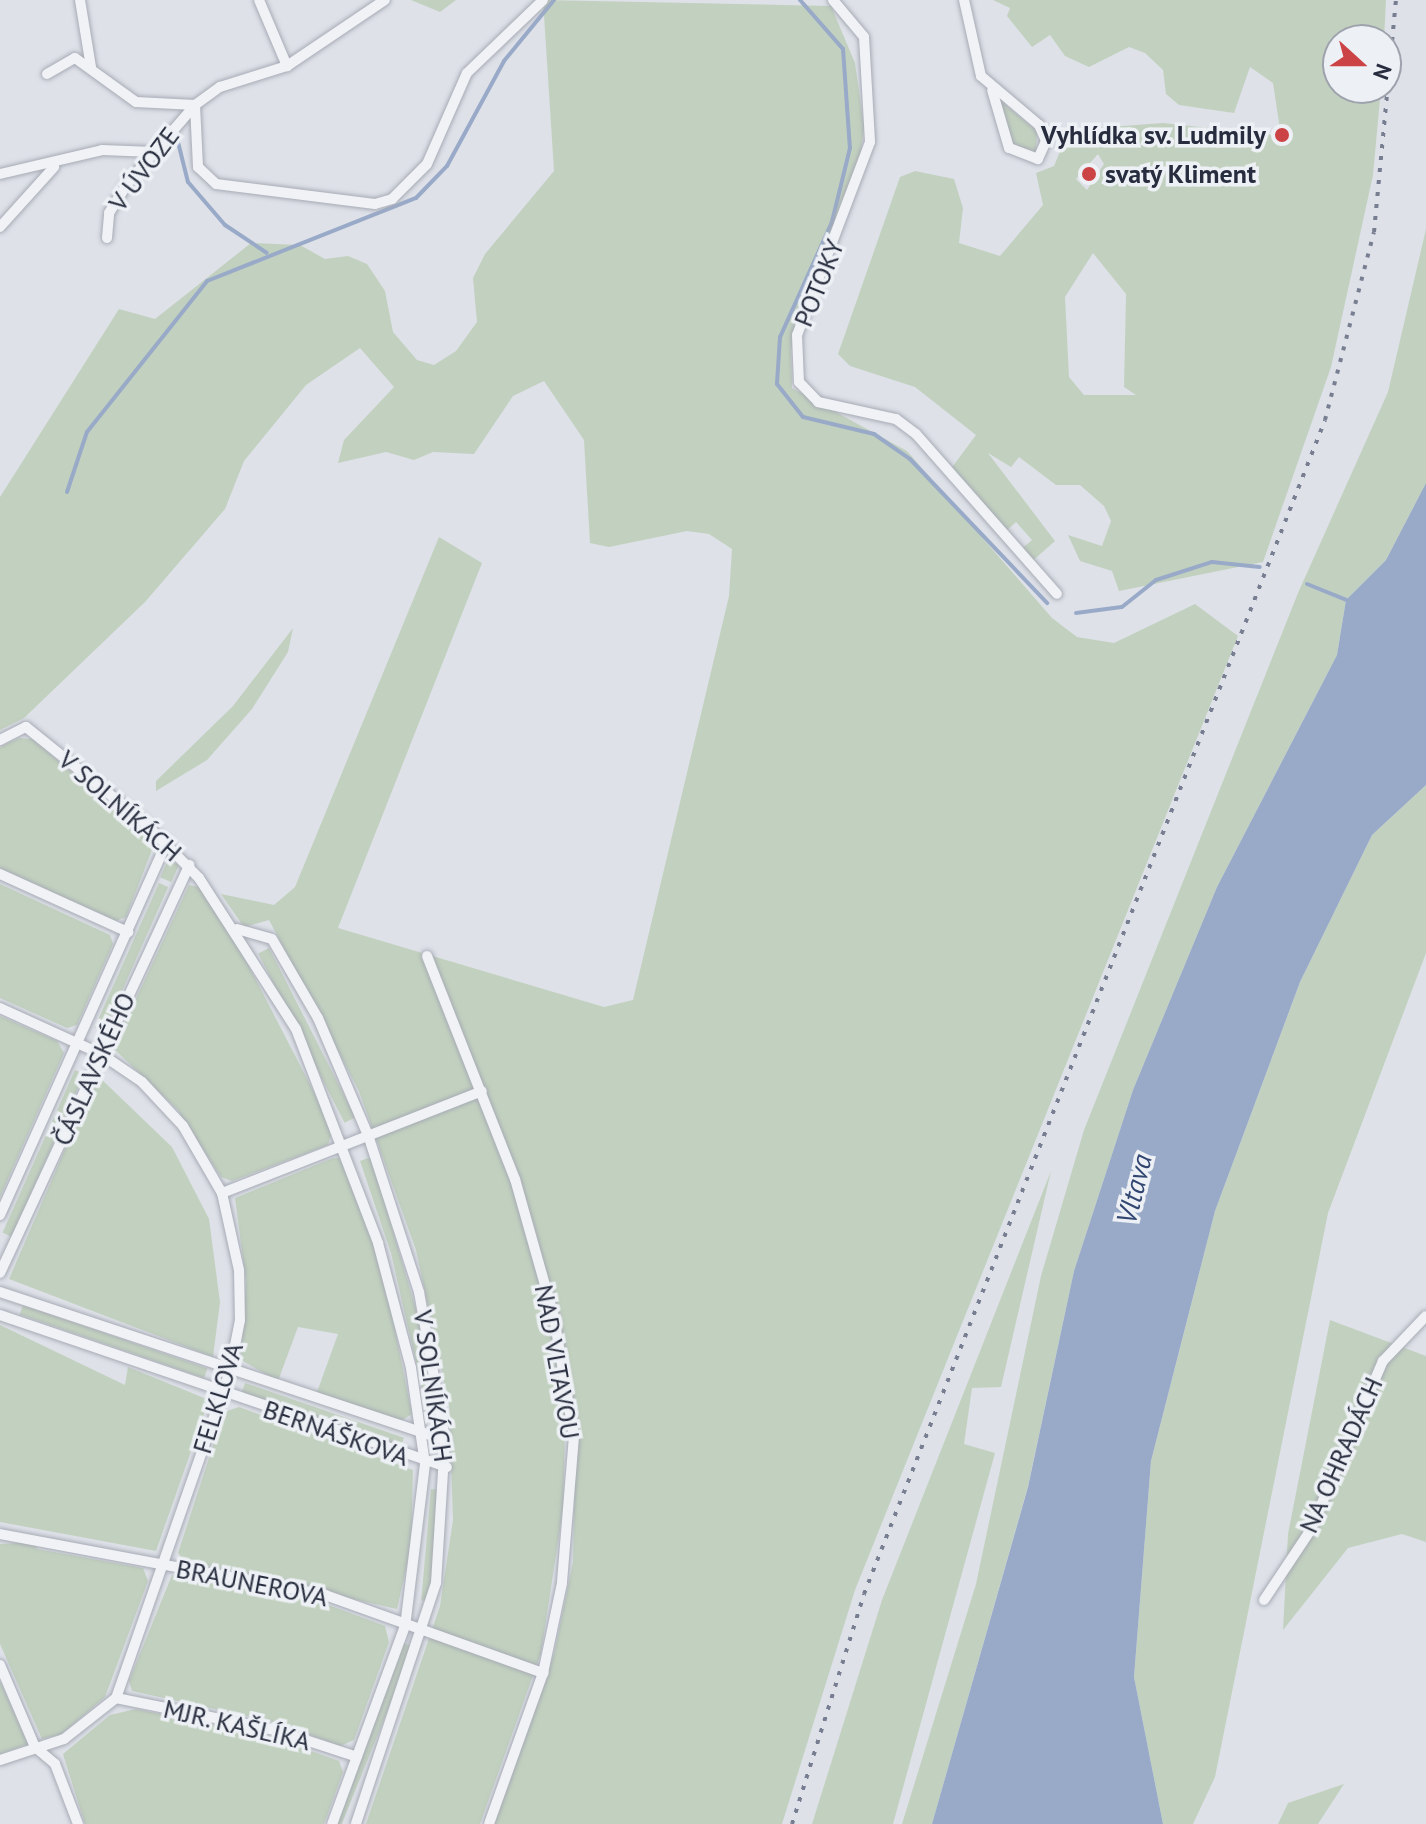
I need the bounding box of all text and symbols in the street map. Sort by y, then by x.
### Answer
north arrow [1322,24,1402,104]
text: N [1367,60,1398,84]
place label: Vyhlídka sv. Ludmily [1039,119,1266,151]
street label: V ÚVOZE [102,120,186,218]
marker: Vyhlídka sv. Ludmily [1273,126,1291,144]
place label: svatý Kliment [1105,158,1257,190]
marker: svatý Kliment [1080,165,1098,183]
street label: POTOKY [787,235,851,331]
street label: V SOLNÍKÁCH [52,744,188,868]
street label: ČÁSLAVSKÉHO [46,988,142,1150]
water label: Vltava [1109,1151,1159,1227]
street label: NAD VLTAVOU [528,1282,586,1442]
street label: V SOLNÍKÁCH [407,1308,459,1464]
street label: FELKLOVA [186,1339,250,1457]
street label: NA OHRADÁCH [1293,1372,1389,1538]
street label: BERNÁŠKOVA [259,1394,413,1472]
street label: BRAUNEROVA [174,1553,330,1613]
street label: MJR. KAŠLÍKA [160,1693,314,1757]

